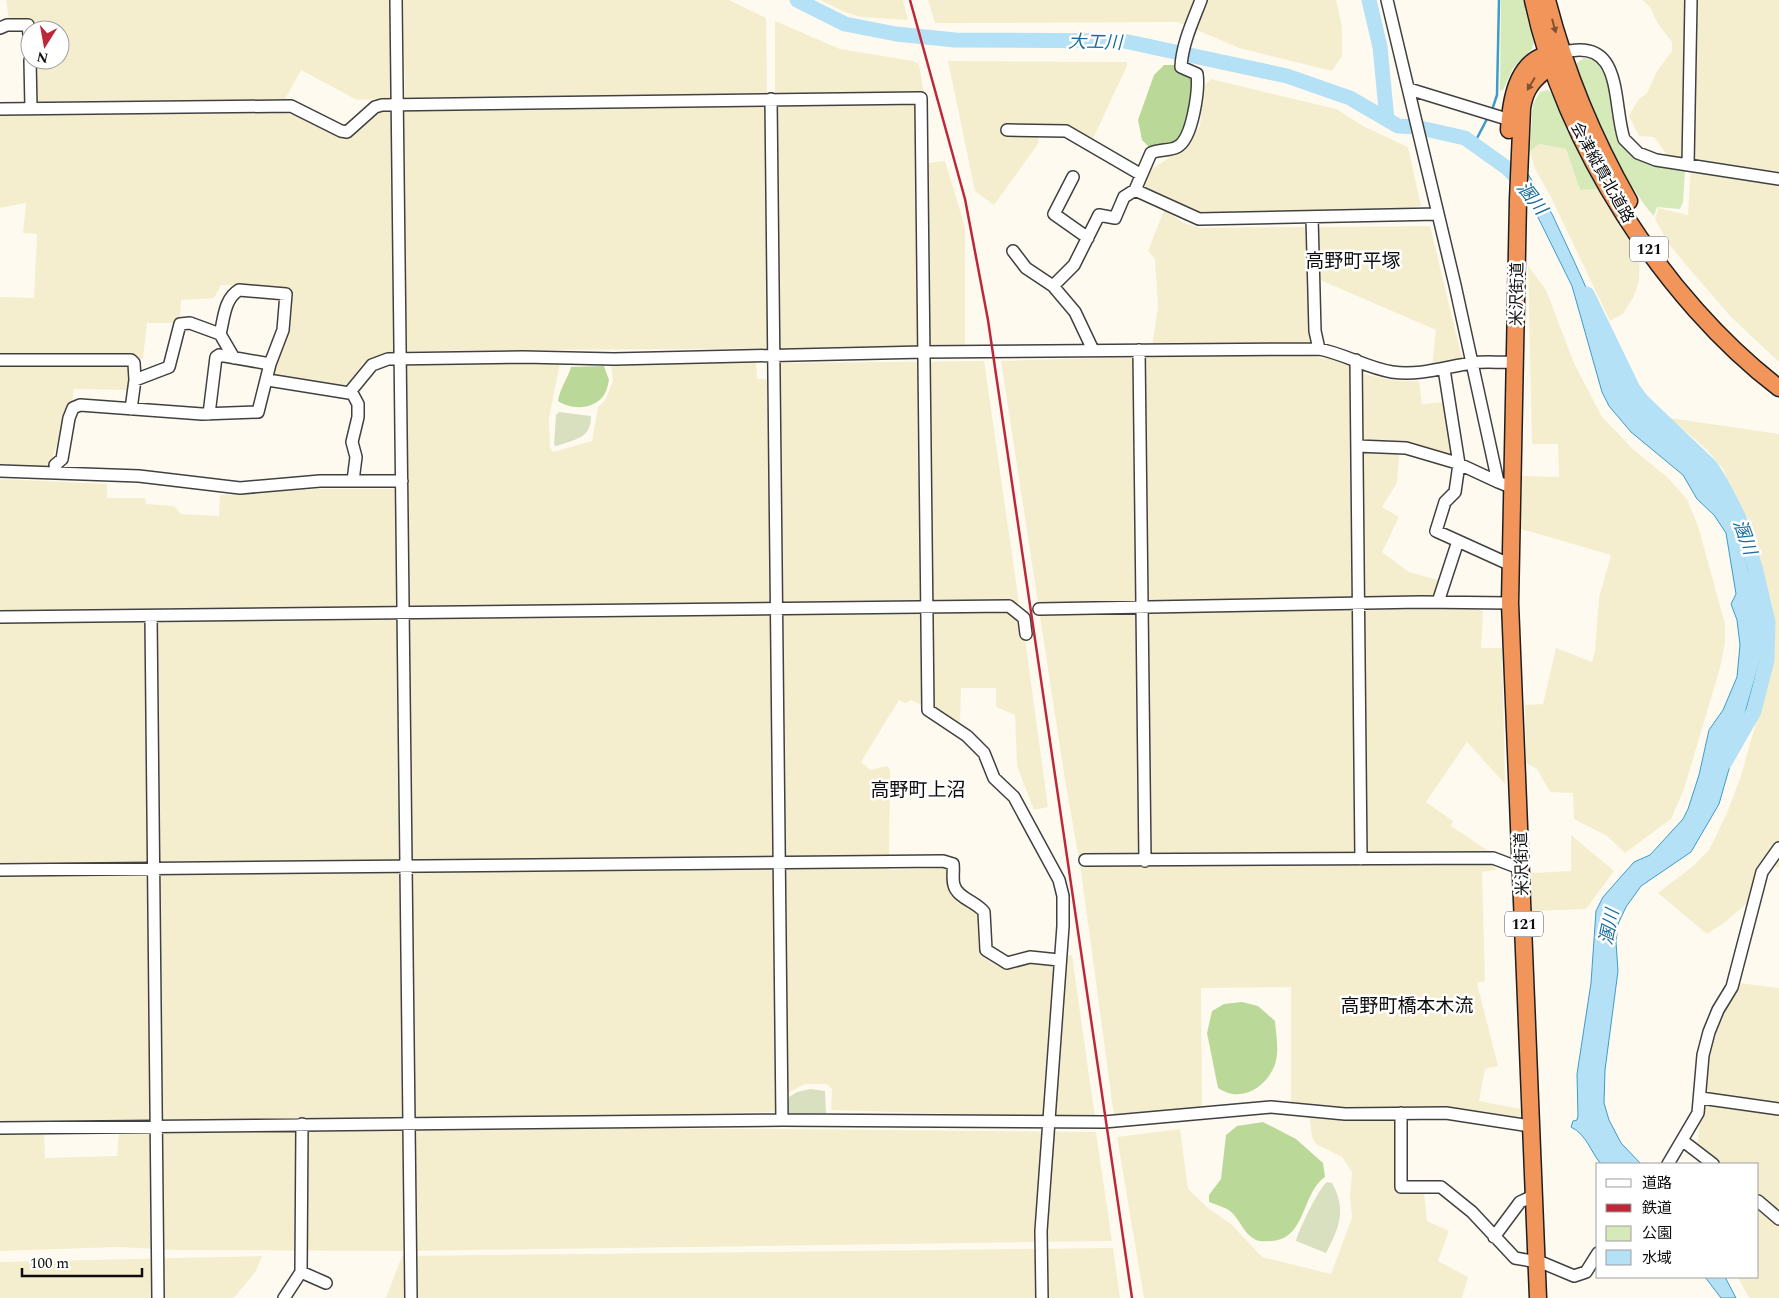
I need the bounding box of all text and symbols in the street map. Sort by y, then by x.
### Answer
one-way arrow [1550,19,1558,34]
north arrow [20,20,70,70]
water label: 大工川 [1068,29,1124,57]
text: N [35,46,50,69]
one-way arrow [1527,77,1536,91]
street label: 会津縦貫北道路 [1564,118,1640,227]
water label: 溷川 [1510,176,1555,222]
road number: 121 [1630,236,1668,262]
district label: 高野町平塚 [1305,247,1401,276]
street label: 米沢街道 [1504,262,1530,326]
water label: 溷川 [1726,516,1764,561]
district label: 高野町上沼 [870,776,966,805]
street label: 米沢街道 [1509,832,1535,896]
water label: 溷川 [1593,905,1627,948]
road number: 121 [1505,912,1543,936]
district label: 高野町橋本木流 [1340,992,1474,1021]
legend [1596,1163,1759,1278]
text: 道路 [1642,1172,1672,1195]
text: 鉄道 [1642,1197,1672,1220]
text: 公園 [1642,1222,1672,1245]
scale bar [22,1246,142,1278]
text: 水域 [1642,1247,1672,1270]
text: 100 m [30,1252,69,1275]

